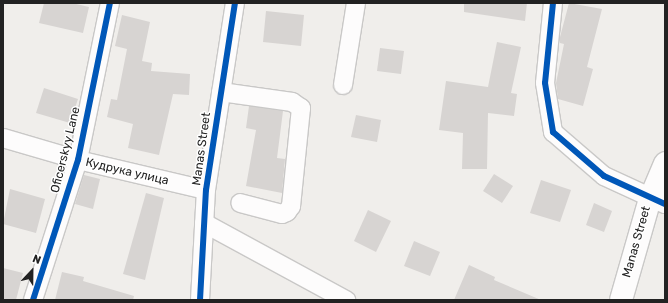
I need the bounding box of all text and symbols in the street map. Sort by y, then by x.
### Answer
street label: Oficerskyy Lane [48,105,84,195]
street label: Manas Street [190,111,214,187]
street label: Кудрука улица [84,155,170,189]
street label: Manas Street [620,205,654,279]
north arrow [12,251,52,291]
text: N [31,252,43,267]

